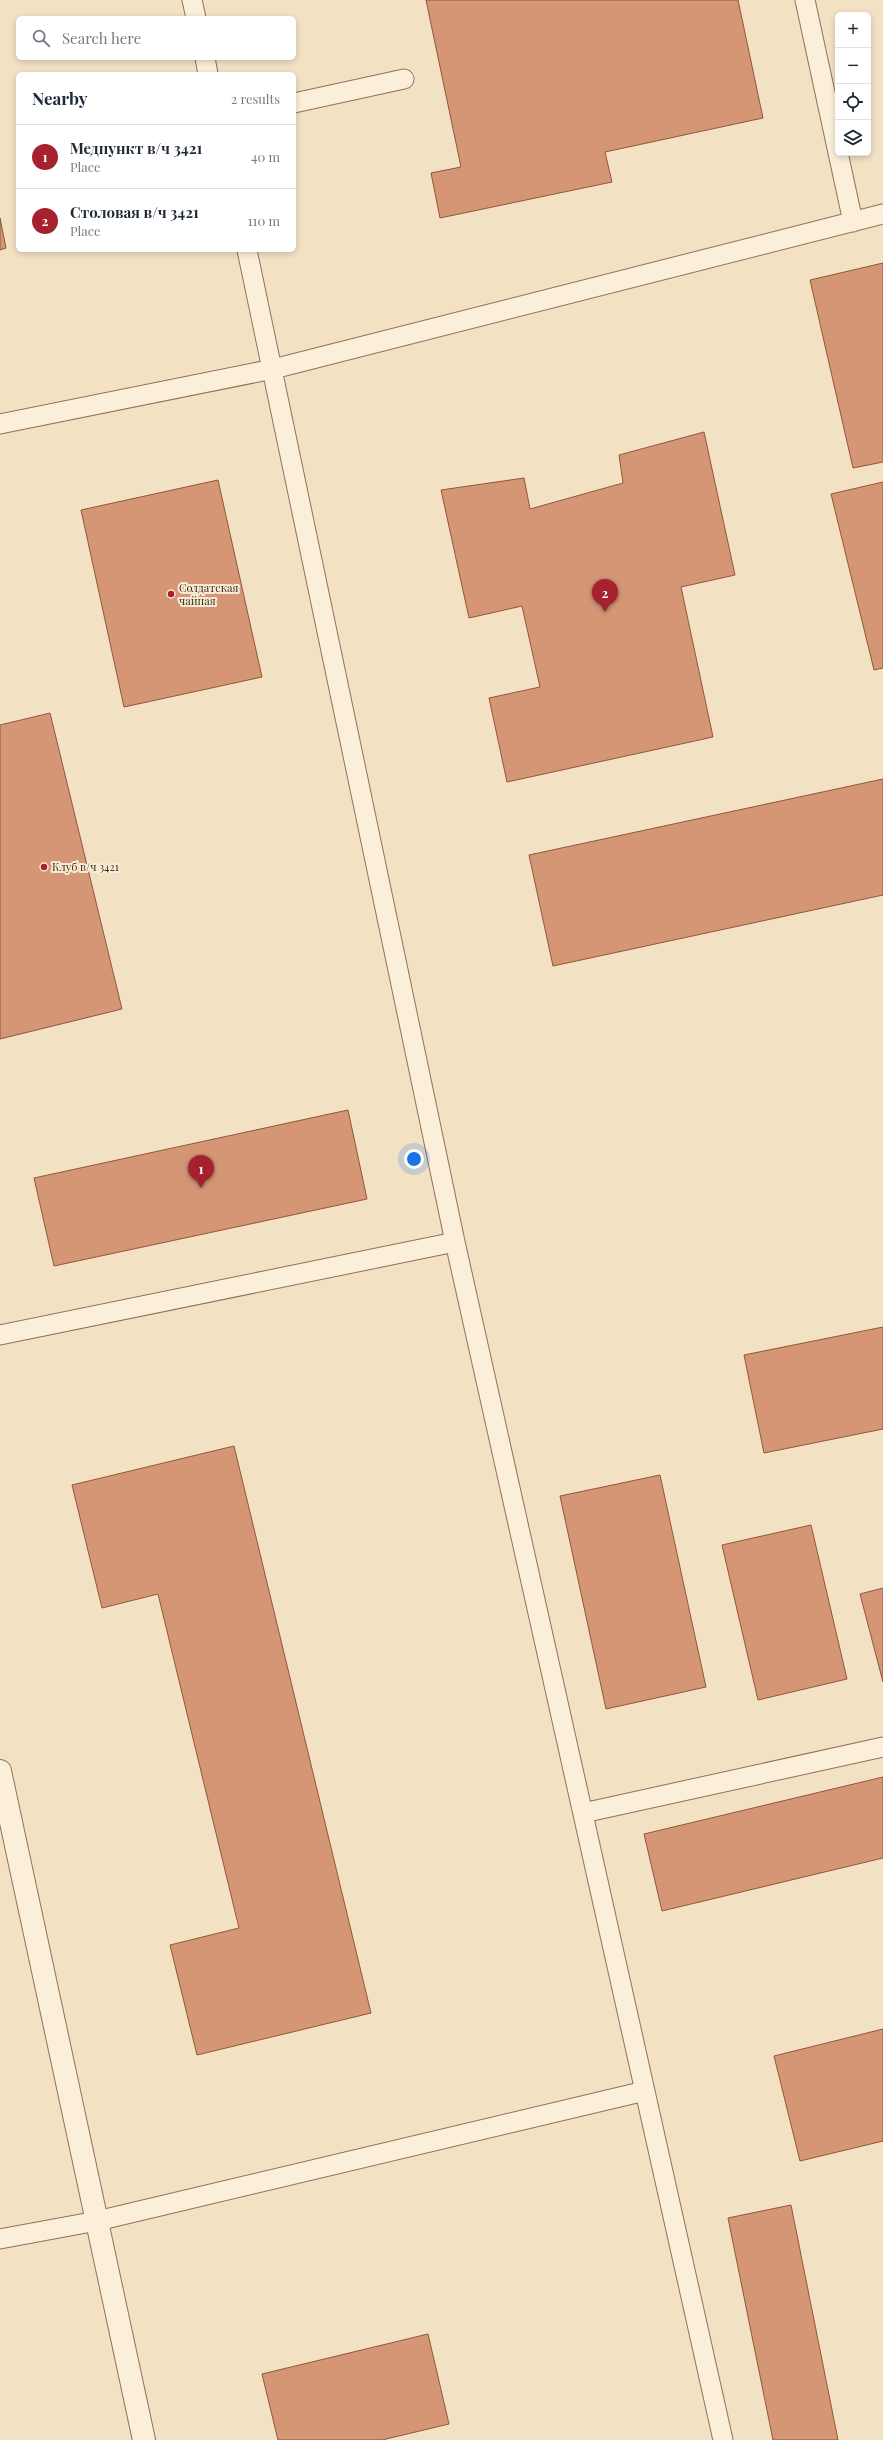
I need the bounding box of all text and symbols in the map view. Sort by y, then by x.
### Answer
map controls [835,12,871,156]
button: + [835,12,871,48]
search box [16,16,296,60]
icon: search [30,27,52,49]
text: Search here [62,28,141,48]
button: − [835,48,871,84]
button: locate [835,84,871,120]
text: Nearby [32,87,87,109]
text: 2 results [231,90,280,107]
button: layers [835,120,871,156]
text: Медпункт в/ч 3421 [70,138,202,158]
text: 1 [43,148,47,165]
text: 40 m [251,148,280,165]
text: Place [70,158,101,175]
text: Столовая в/ч 3421 [70,202,199,222]
text: 2 [42,212,48,229]
text: 110 m [248,212,280,229]
text: Place [70,222,101,239]
pin: 2 [592,579,618,612]
place label: Солдатская чайная [179,580,238,608]
marker: Солдатская чайная [166,589,176,599]
place label: Клуб в/ч 3421 [52,859,119,874]
marker: Клуб в/ч 3421 [39,862,49,872]
your location [404,1149,424,1169]
pin: 1 [188,1155,214,1188]

